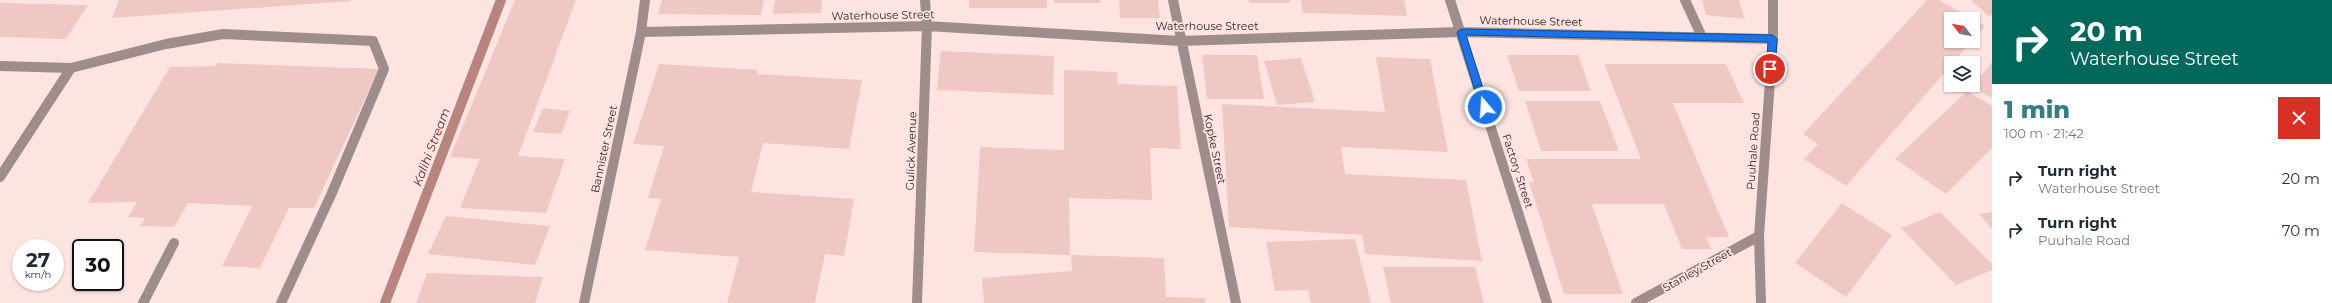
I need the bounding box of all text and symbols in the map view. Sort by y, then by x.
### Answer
street label: Waterhouse Street [831,7,935,23]
north arrow [1944,12,1980,48]
map controls [1944,12,1980,92]
street label: Waterhouse Street [1479,13,1583,29]
text: 20 m [2070,14,2143,48]
icon: right [2004,16,2056,68]
street label: Waterhouse Street [1155,19,1259,33]
text: Waterhouse Street [2070,48,2239,70]
pin [1753,52,1787,86]
button: layers [1944,56,1980,92]
icon: arrive [1759,58,1781,80]
position arrow [1464,86,1506,128]
text: 1 min [2004,95,2070,124]
button: close [2278,97,2320,139]
street label: Bannister Street [588,103,620,194]
water label: Kalihi Stream [409,106,453,188]
street label: Gulick Avenue [903,111,919,191]
street label: Puuhale Road [1743,112,1763,190]
street label: Kopke Street [1201,113,1229,186]
text: 100 m · 21:42 [2004,125,2084,141]
street label: Factory Street [1499,132,1537,210]
text: Turn right [2038,161,2117,180]
icon: right [2004,167,2026,189]
text: 20 m [2282,169,2320,188]
text: Waterhouse Street [2038,180,2160,196]
text: Turn right [2038,213,2117,232]
icon: right [2004,219,2026,241]
text: 70 m [2282,221,2320,240]
text: Puuhale Road [2038,232,2130,248]
speed limit sign: 30 [72,239,124,291]
street label: Stanley Street [1660,245,1734,295]
text: 27 [26,248,50,272]
text: km/h [25,268,51,281]

